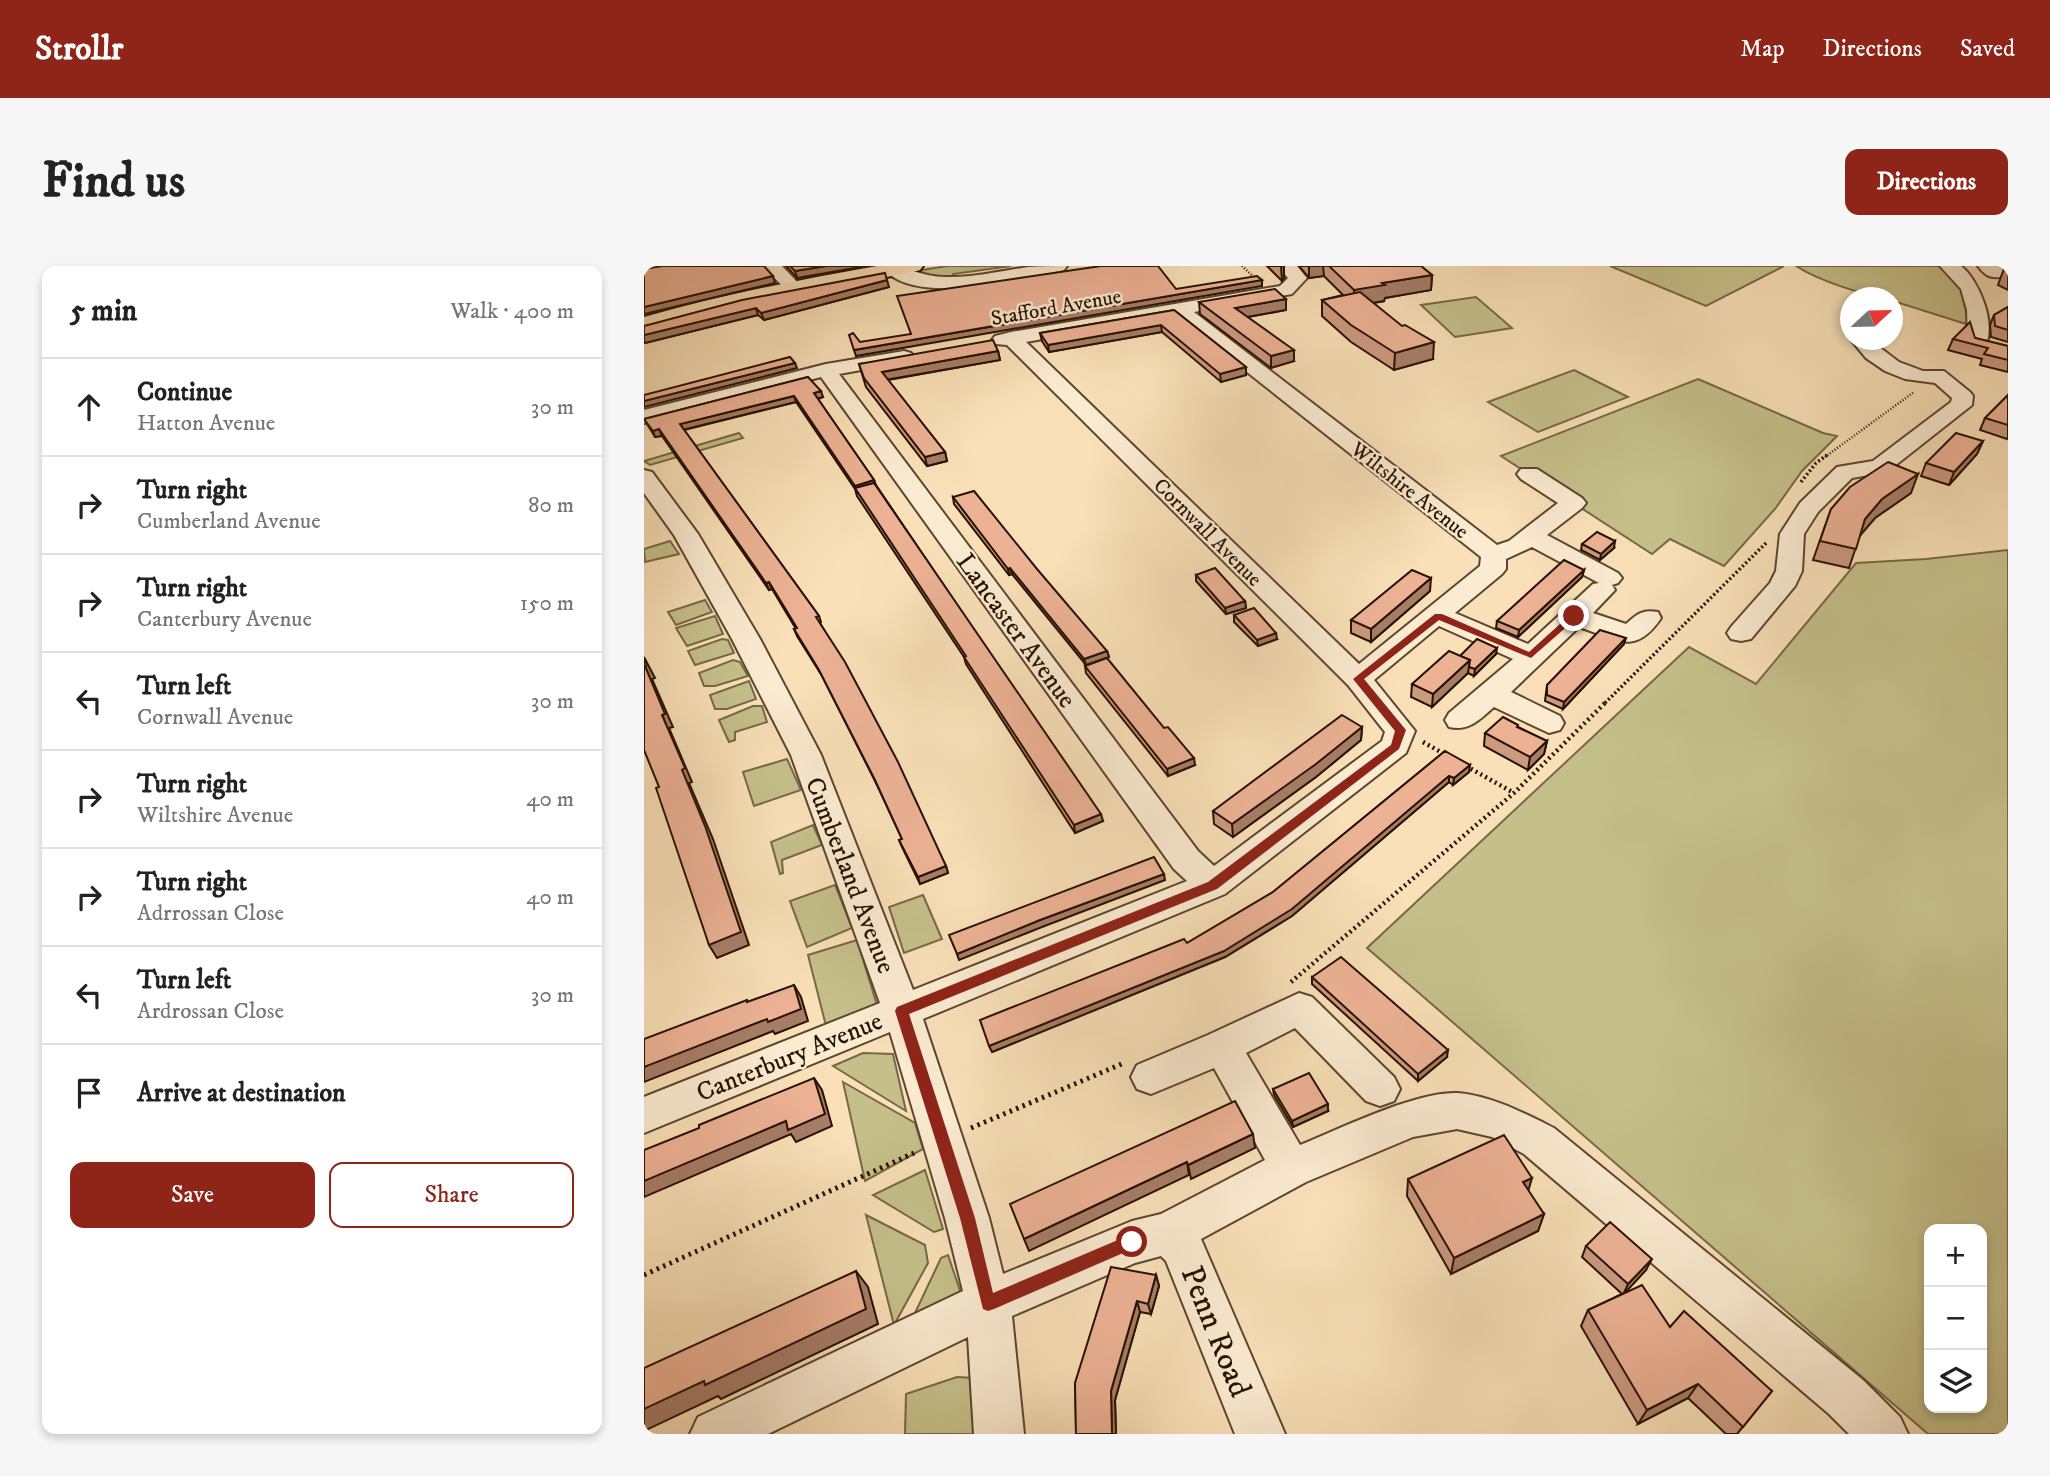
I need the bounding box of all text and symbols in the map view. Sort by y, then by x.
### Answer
text: Strollr [35,29,123,70]
text: Map [1740,34,1785,64]
text: Directions [1823,34,1922,64]
text: Saved [1960,34,2015,64]
button: Directions [1845,149,2008,215]
text: Find us [42,151,185,213]
street label: Stafford Avenue [989,284,1124,332]
north arrow [1840,287,1903,350]
text: 5 min [70,293,137,330]
text: Walk · 400 m [451,297,574,326]
text: Continue [137,376,232,409]
icon: ahead [70,388,108,426]
text: 30 m [531,393,574,422]
text: Hatton Avenue [137,409,275,438]
street label: Wiltshire Avenue [1344,436,1474,545]
street label: Cornwall Avenue [1148,473,1267,593]
text: Turn right [137,474,247,507]
icon: right [70,486,108,524]
text: 80 m [528,491,574,520]
text: Cumberland Avenue [137,507,321,536]
street label: Lancaster Avenue [949,547,1083,715]
text: Turn right [137,572,247,605]
icon: right [70,584,108,622]
text: 150 m [520,589,574,618]
route end [1558,600,1589,631]
text: Canterbury Avenue [137,605,312,634]
text: Turn left [137,670,231,703]
icon: left [70,682,108,720]
text: 30 m [531,687,574,716]
text: Cornwall Avenue [137,703,293,732]
text: Turn right [137,768,247,801]
street label: Cumberland Avenue [797,773,902,978]
icon: right [70,780,108,818]
text: 40 m [526,785,574,814]
text: Wiltshire Avenue [137,801,293,830]
text: Turn right [137,866,247,899]
icon: right [70,878,108,916]
text: 40 m [526,883,574,912]
text: Adrrossan Close [137,899,284,928]
text: Turn left [137,964,231,997]
icon: left [70,976,108,1014]
text: 30 m [531,981,574,1010]
text: Ardrossan Close [137,997,284,1026]
street label: Canterbury Avenue [692,1005,887,1110]
icon: arrive [70,1074,108,1112]
text: Arrive at destination [137,1077,346,1110]
button: Save [70,1162,315,1228]
button: Share [329,1162,574,1228]
map controls [1924,1224,1987,1413]
button: + [1924,1224,1987,1287]
route start [1116,1226,1147,1257]
street label: Penn Road [1171,1260,1260,1403]
button: − [1924,1287,1987,1350]
button: layers [1924,1350,1987,1413]

